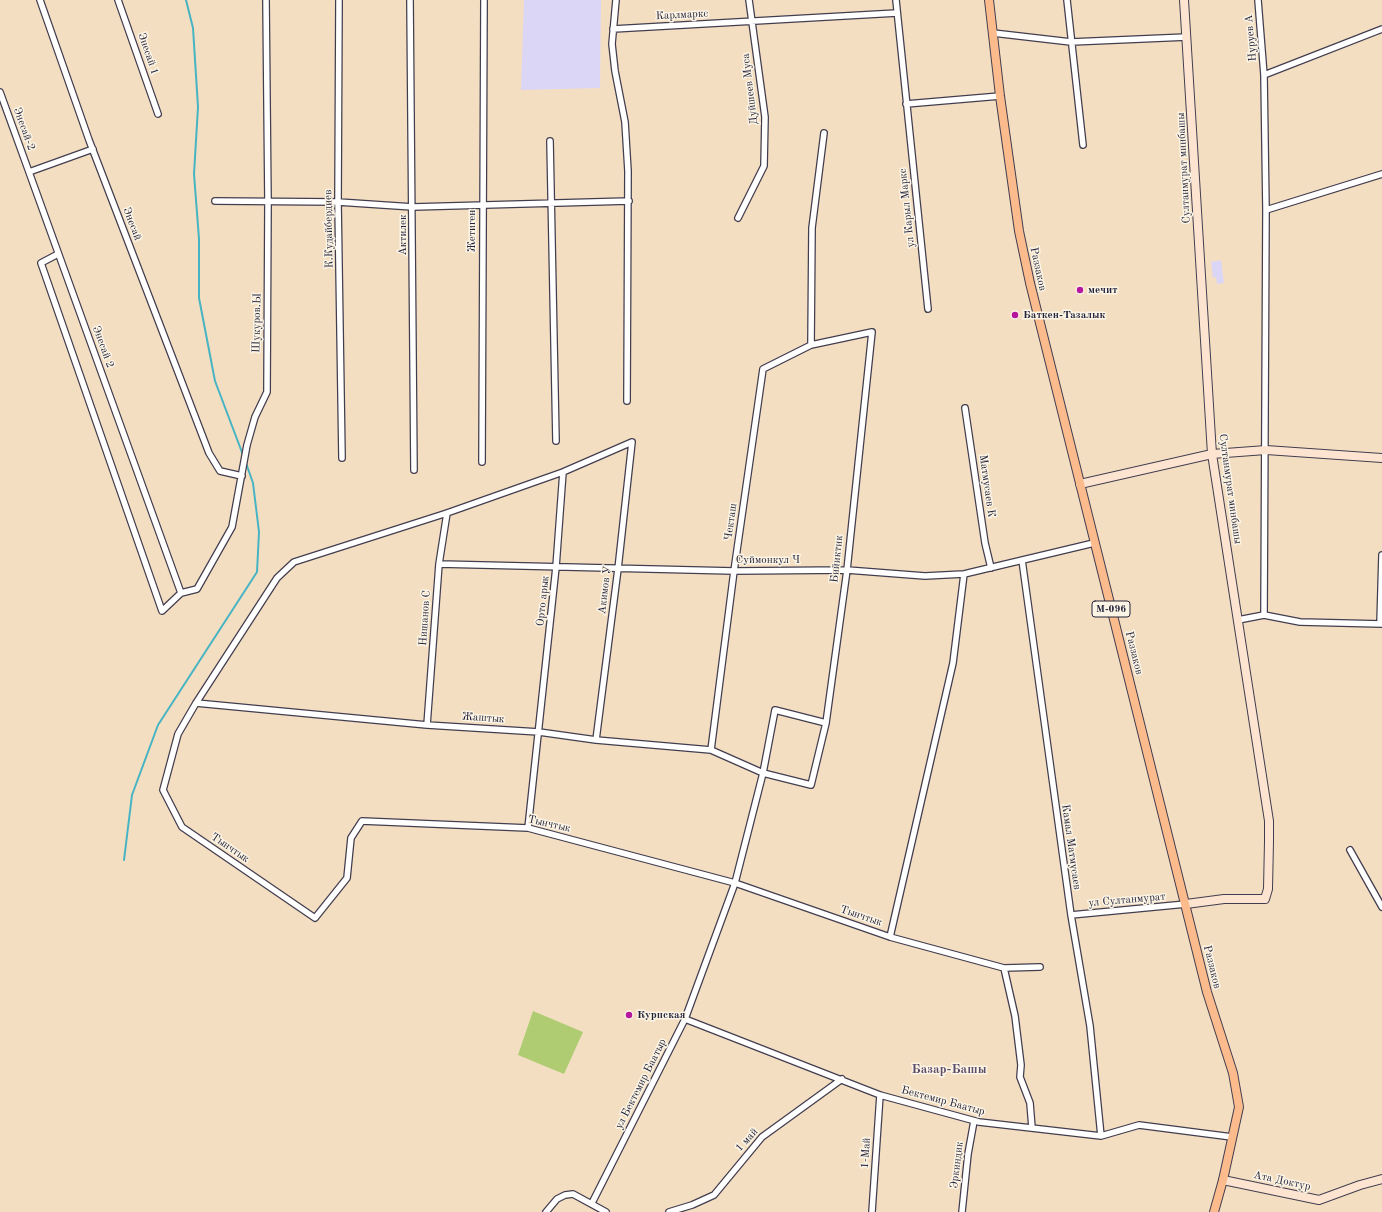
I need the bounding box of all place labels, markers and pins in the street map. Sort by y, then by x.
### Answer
place label: мечит [1088,283,1118,297]
marker: мечит [1075,285,1085,295]
place label: Баткен-Тазалык [1023,308,1105,322]
marker: Баткен-Тазалык [1010,310,1020,320]
place label: Курпская [637,1008,685,1022]
marker: Курпская [624,1010,634,1020]

